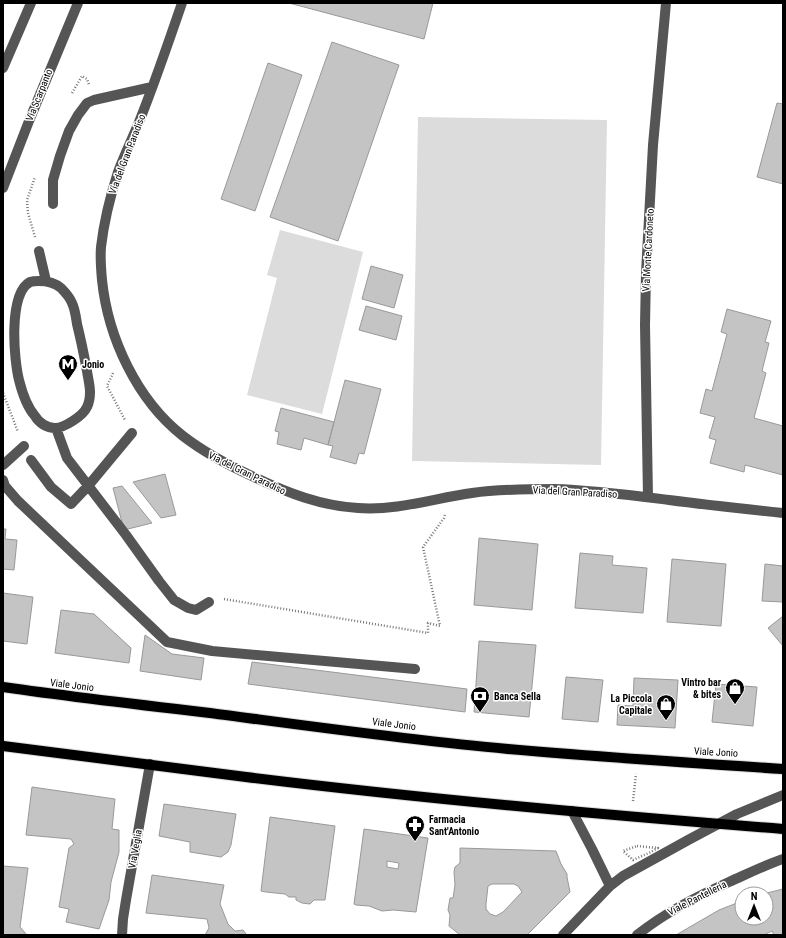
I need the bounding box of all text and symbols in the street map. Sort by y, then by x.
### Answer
street label: Via Scarpanto [24,67,54,123]
street label: Via del Gran Paradiso [107,113,147,195]
street label: Via Monte Cardoneto [640,208,656,292]
metro station icon: Jonio [57,353,79,381]
place label: Jonio [82,359,104,370]
street label: Via del Gran Paradiso [207,449,287,497]
street label: Via del Gran Paradiso [532,484,618,500]
street label: Viale Jonio [50,677,94,693]
place label: Vintro bar & bites [681,677,722,700]
shop icon: Vintro bar & bites [724,677,746,705]
bank icon: Banca Sella [469,685,491,713]
place label: Banca Sella [494,691,541,702]
place label: La Piccola Capitale [611,693,652,716]
shop icon: La Piccola Capitale [655,693,677,721]
street label: Viale Jonio [372,716,416,732]
street label: Viale Jonio [694,745,738,759]
pharmacy icon: Farmacia Sant'Antonio [404,814,426,842]
place label: Farmacia Sant'Antonio [429,814,479,837]
street label: Via Veglia [126,828,144,869]
street label: Viale Pantelleria [666,878,728,917]
north arrow [734,886,774,926]
text: N [751,890,758,903]

